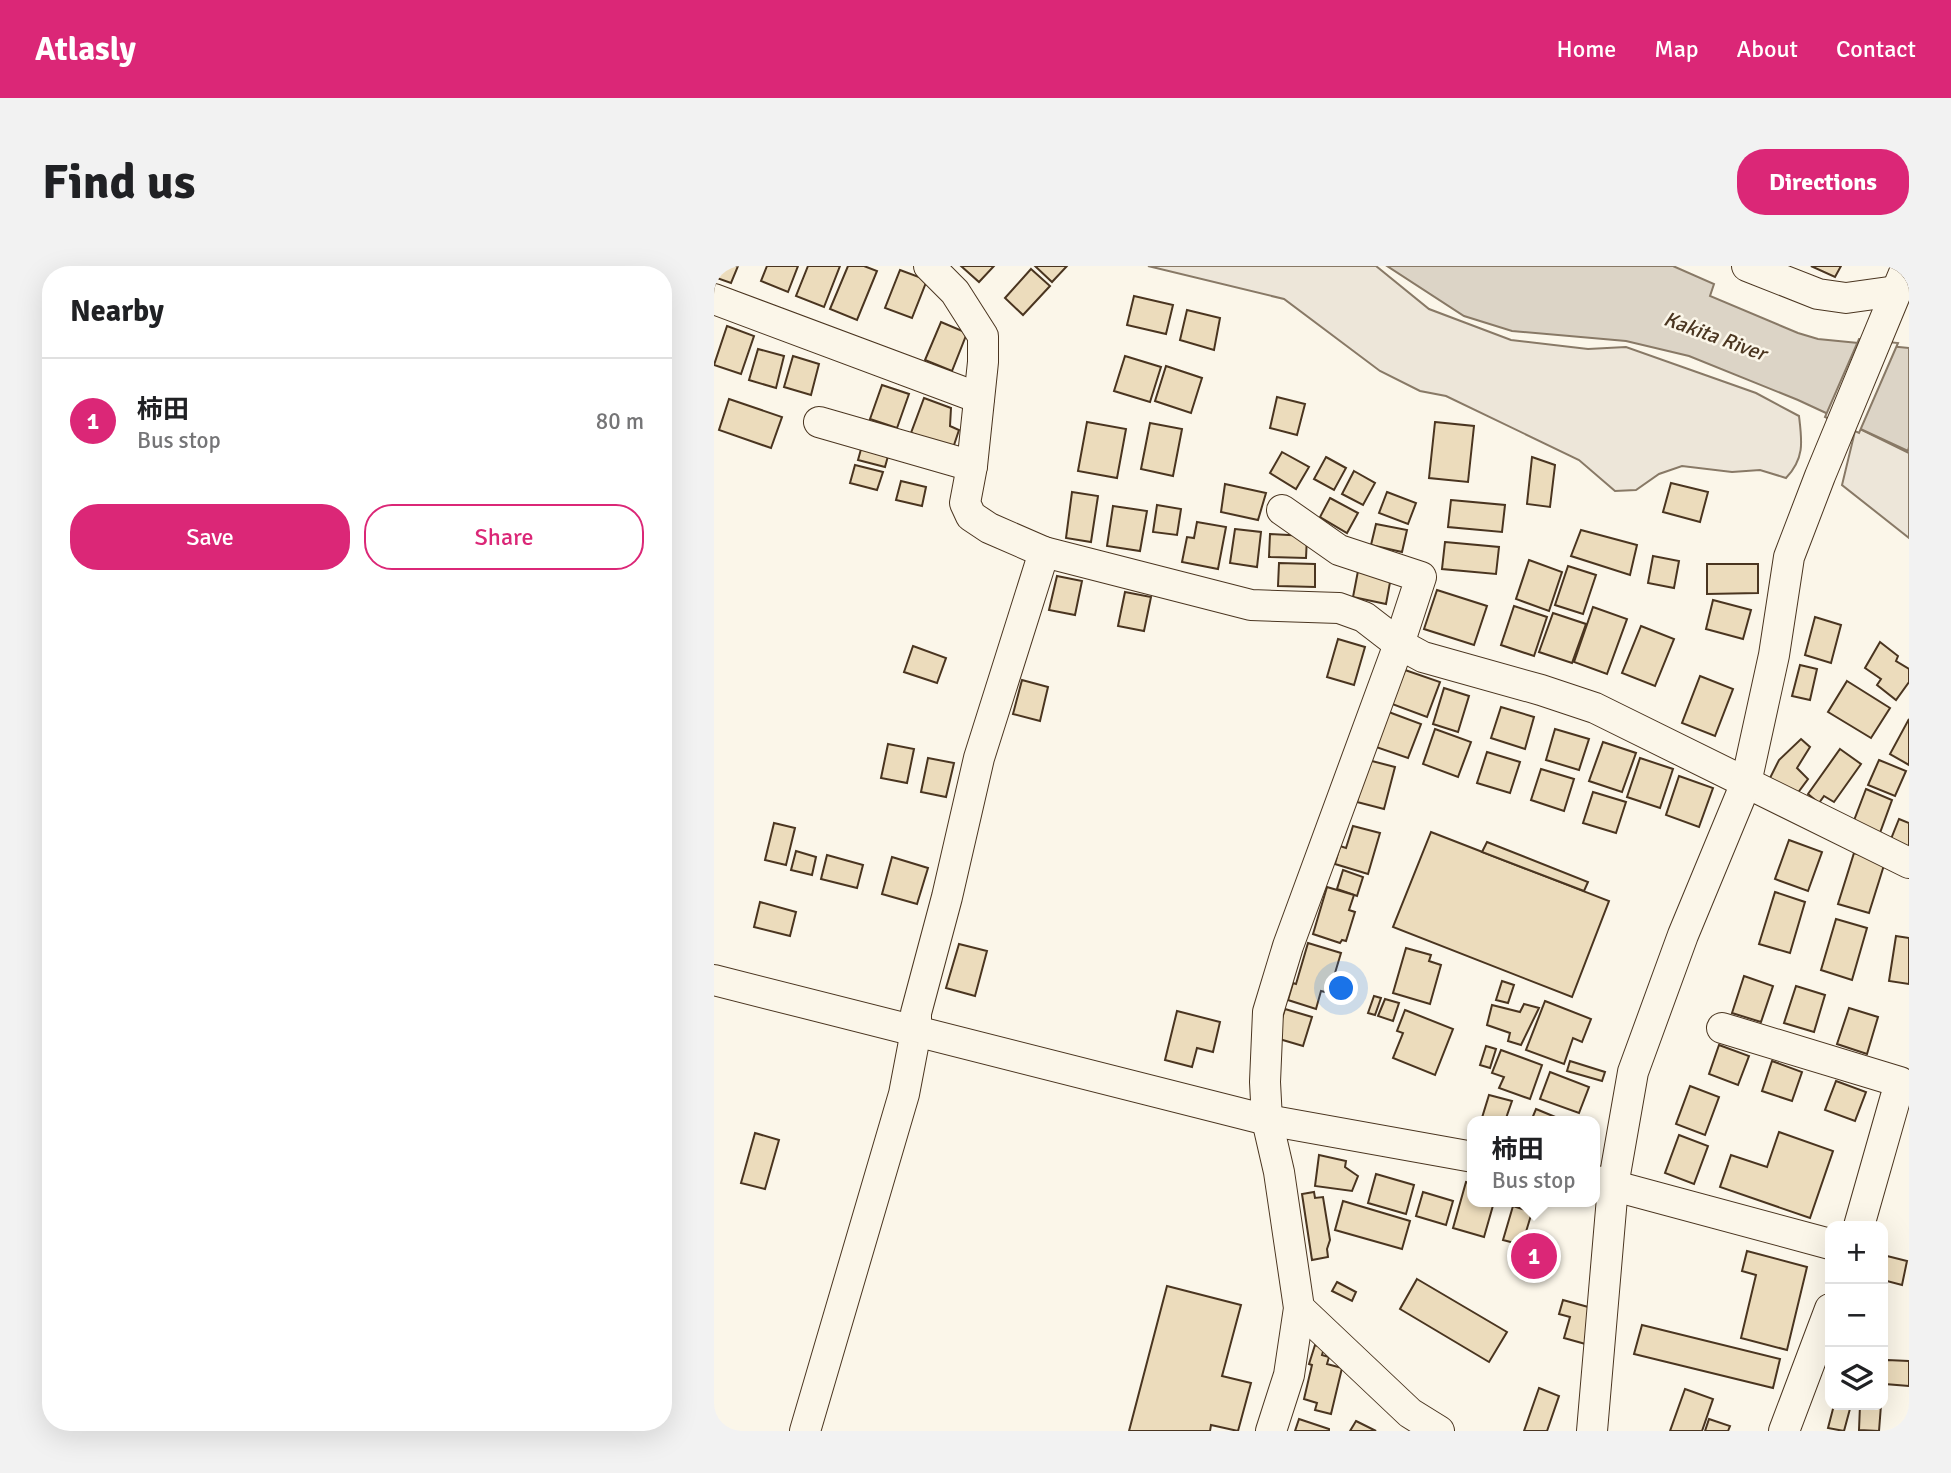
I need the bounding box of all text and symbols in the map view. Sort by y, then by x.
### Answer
text: Atlasly [35,29,136,70]
text: Home [1556,34,1616,64]
text: Map [1654,34,1699,64]
text: About [1737,34,1798,64]
text: Contact [1836,34,1916,64]
button: Directions [1737,149,1909,215]
text: Find us [42,152,195,212]
text: Nearby [70,293,164,330]
water label: Kakita River [1660,305,1773,368]
text: 柿田 [137,394,189,426]
text: 1 [87,407,99,436]
text: 80 m [596,407,644,436]
text: Bus stop [137,426,221,455]
button: Save [70,504,350,570]
button: Share [364,504,644,570]
your location [1324,971,1358,1005]
popup [1467,1116,1600,1207]
text: 柿田 [1492,1134,1544,1166]
text: Bus stop [1492,1166,1575,1195]
map controls [1825,1221,1888,1410]
button: + [1825,1221,1888,1284]
pin: 1 [1511,1230,1557,1282]
button: − [1825,1284,1888,1347]
button: layers [1825,1347,1888,1410]

